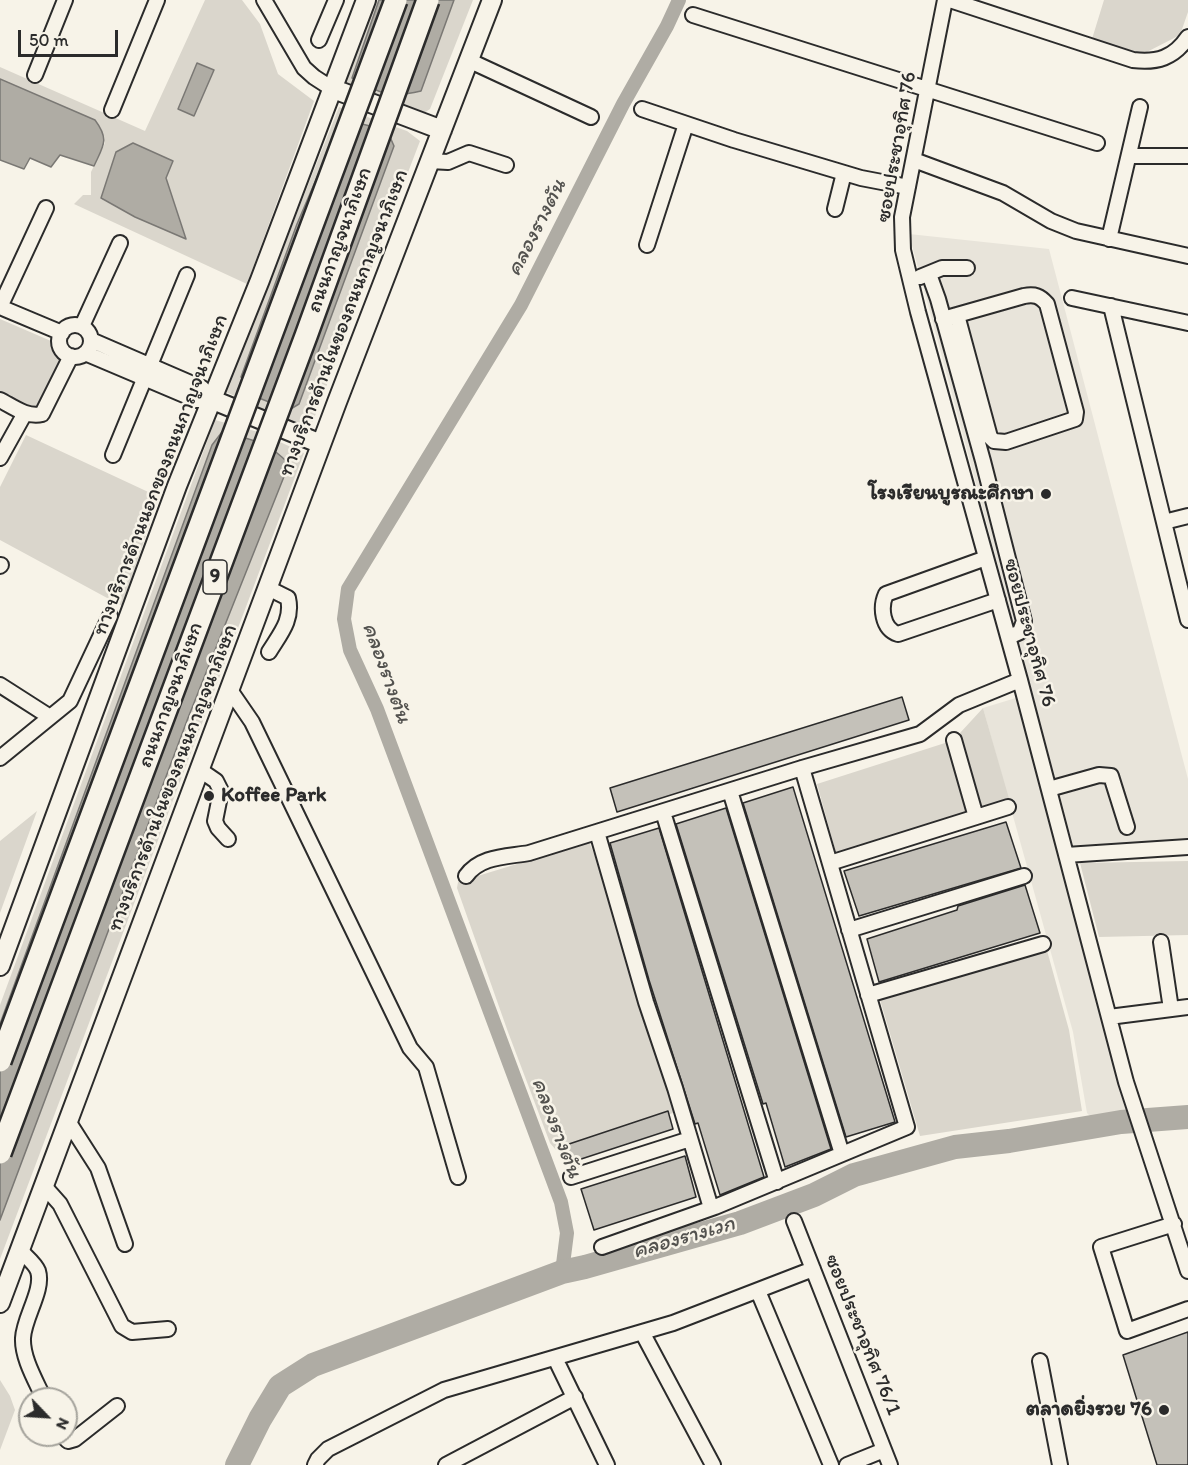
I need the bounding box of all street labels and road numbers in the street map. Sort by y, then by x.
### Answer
street label: ซอยประชาอุทิศ 76 [871,70,923,224]
street label: ถนนกาญจนาภิเษก [302,164,378,316]
street label: ทางบริการด้านในของถนนกาญจนาภิเษก [274,166,414,480]
street label: ทางบริการด้านนอกของถนนกาญจนาภิเษก [88,311,234,639]
street label: ซอยประชาอุทิศ 76 [997,556,1061,710]
road number: 9 [203,560,227,594]
street label: ถนนกาญจนาภิเษก [133,619,209,771]
street label: ทางบริการด้านในของถนนกาญจนาภิเษก [103,621,243,935]
street label: ซอยประชาอุทิศ 76/1 [818,1251,906,1419]

